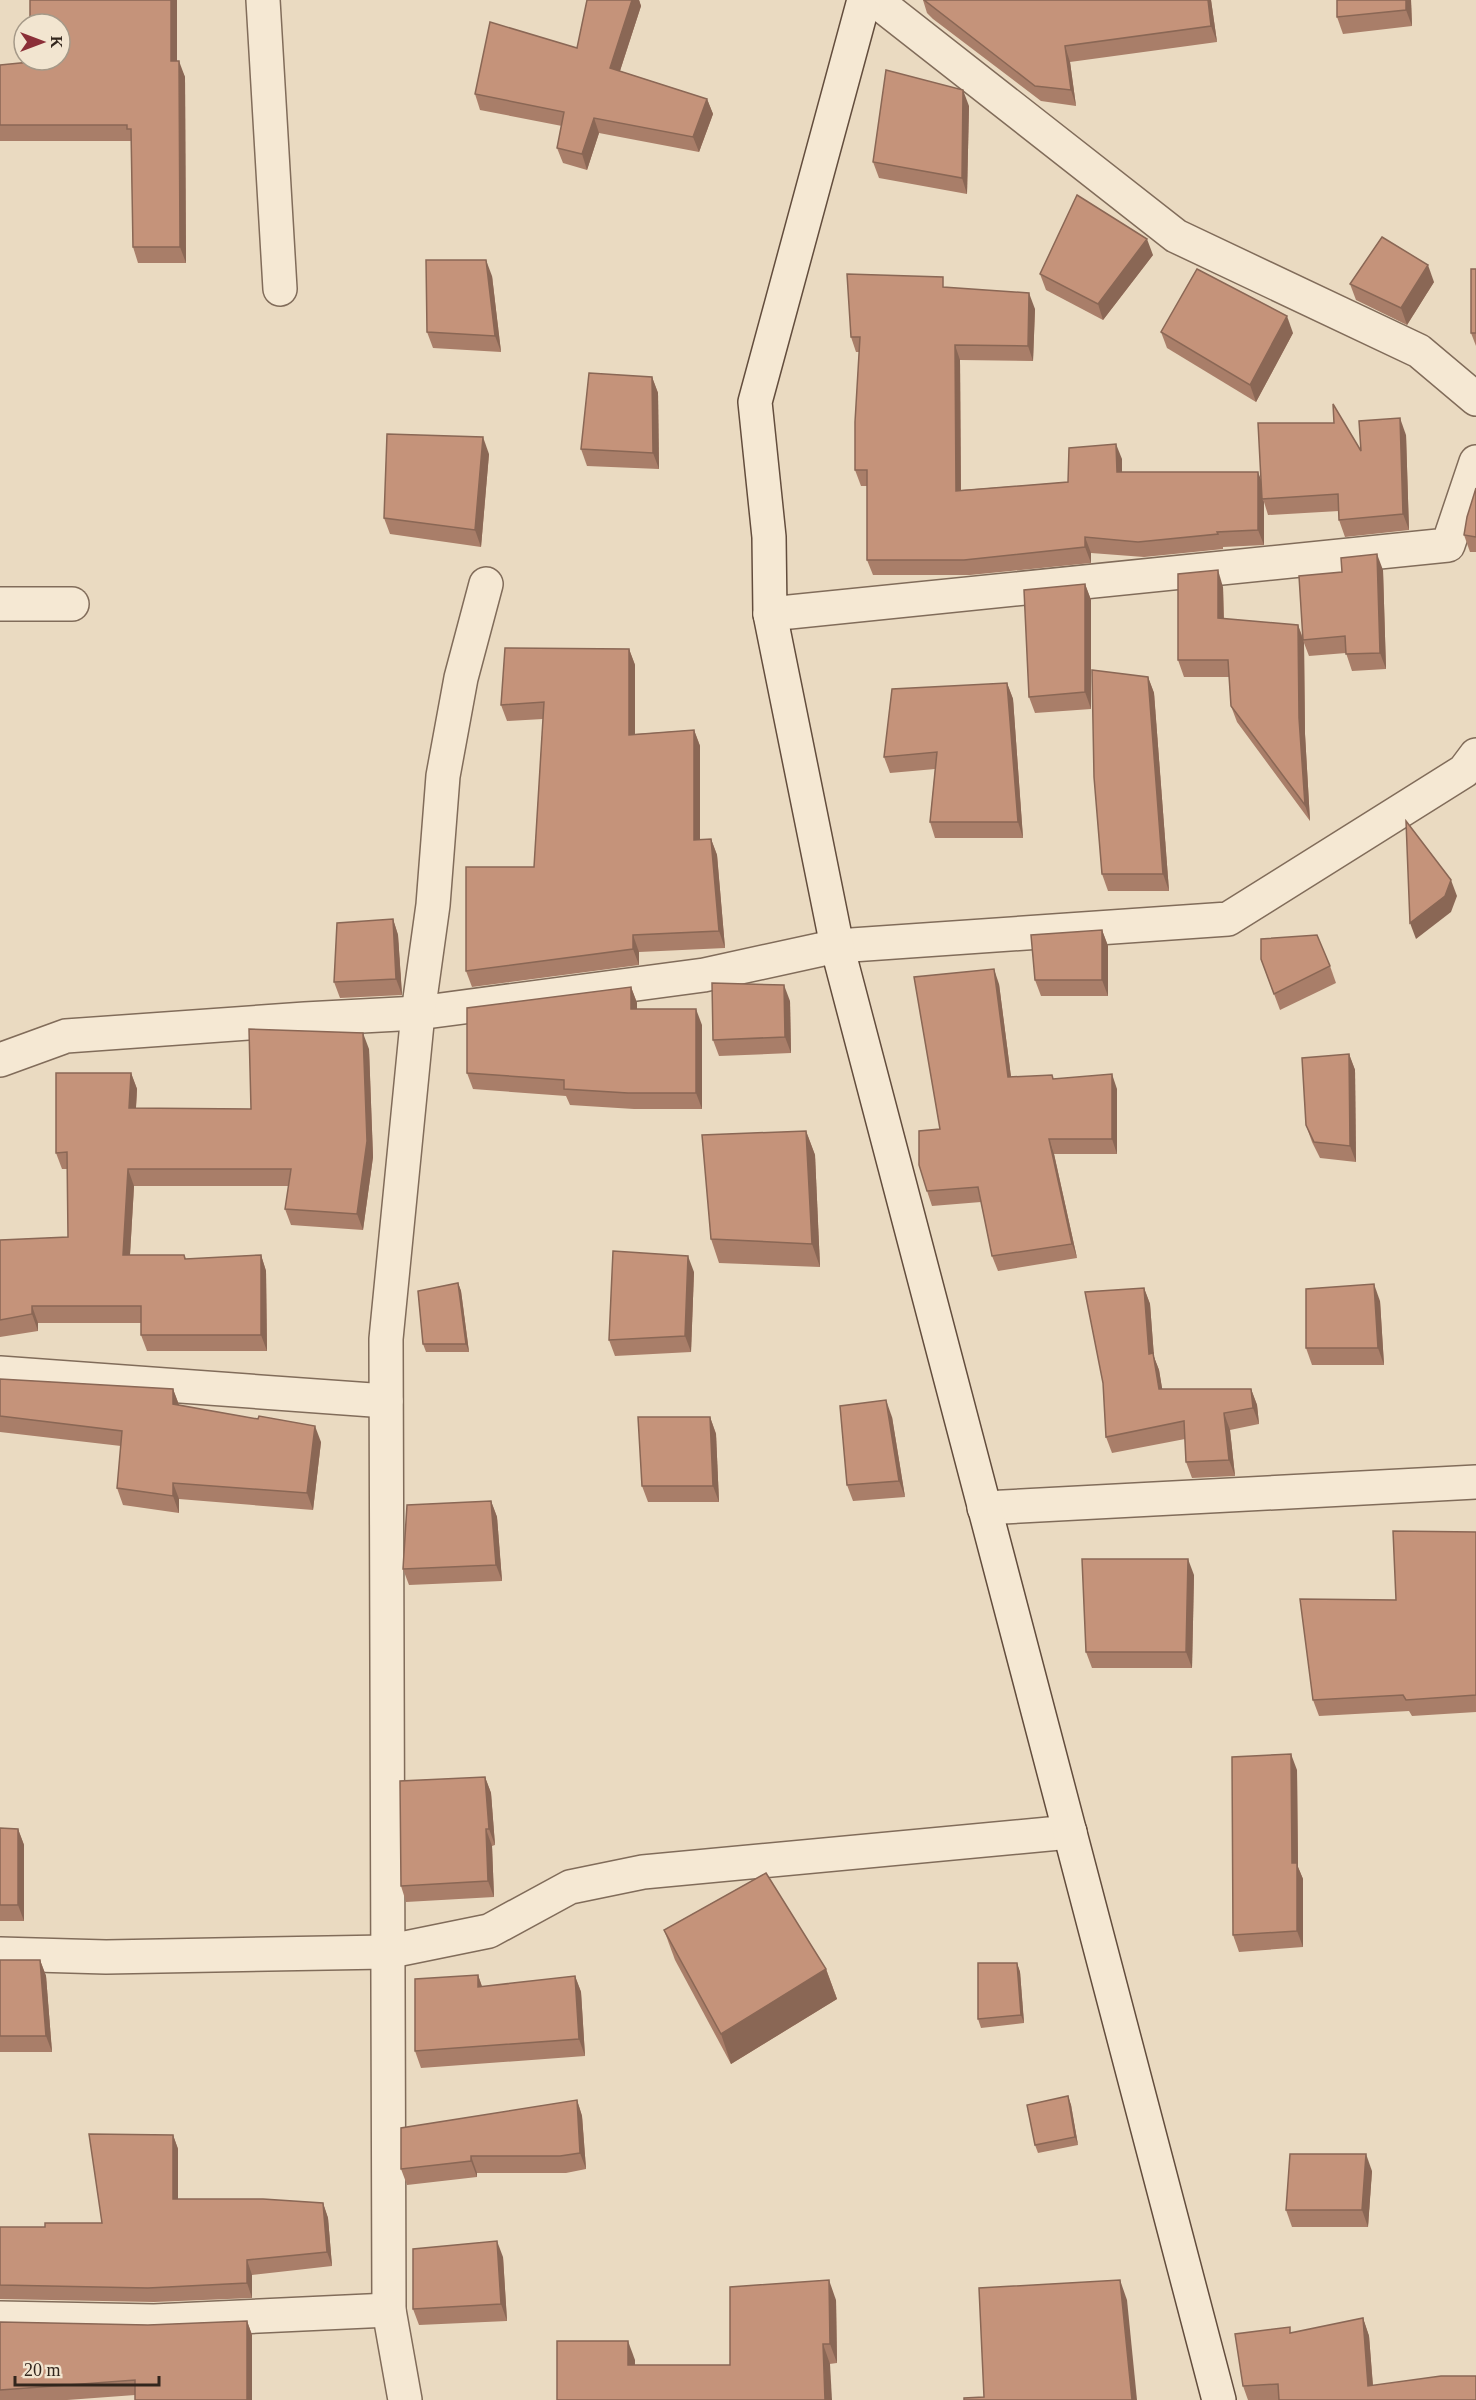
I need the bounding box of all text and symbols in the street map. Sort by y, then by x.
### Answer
north arrow [12,12,72,72]
text: K [48,36,65,49]
scale bar [15,2349,159,2387]
text: 20 m [24,2360,61,2380]

